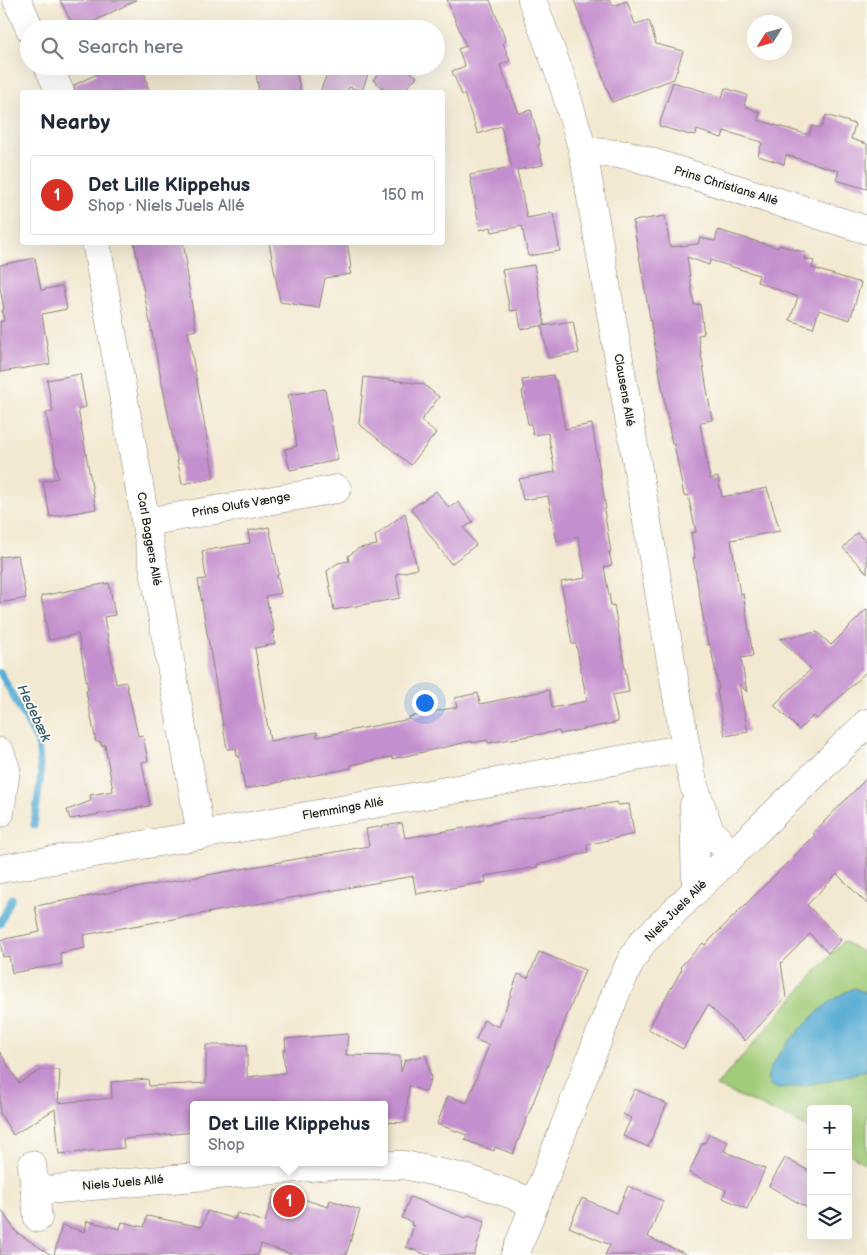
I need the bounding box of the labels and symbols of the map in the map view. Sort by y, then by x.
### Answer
north arrow [747,15,792,60]
street label: Prins Christians Allé [672,163,780,209]
street label: Clausens Allé [610,353,638,427]
street label: Prins Olufs Vænge [191,489,291,521]
street label: Carl Baggers Allé [133,491,165,587]
water label: Hedebæk [13,682,55,745]
your location [412,690,438,716]
street label: Flemmings Allé [301,794,385,824]
street label: Niels Juels Allé [642,877,710,945]
street label: Niels Juels Allé [82,1172,164,1194]
pin: 1 [273,1182,305,1220]

